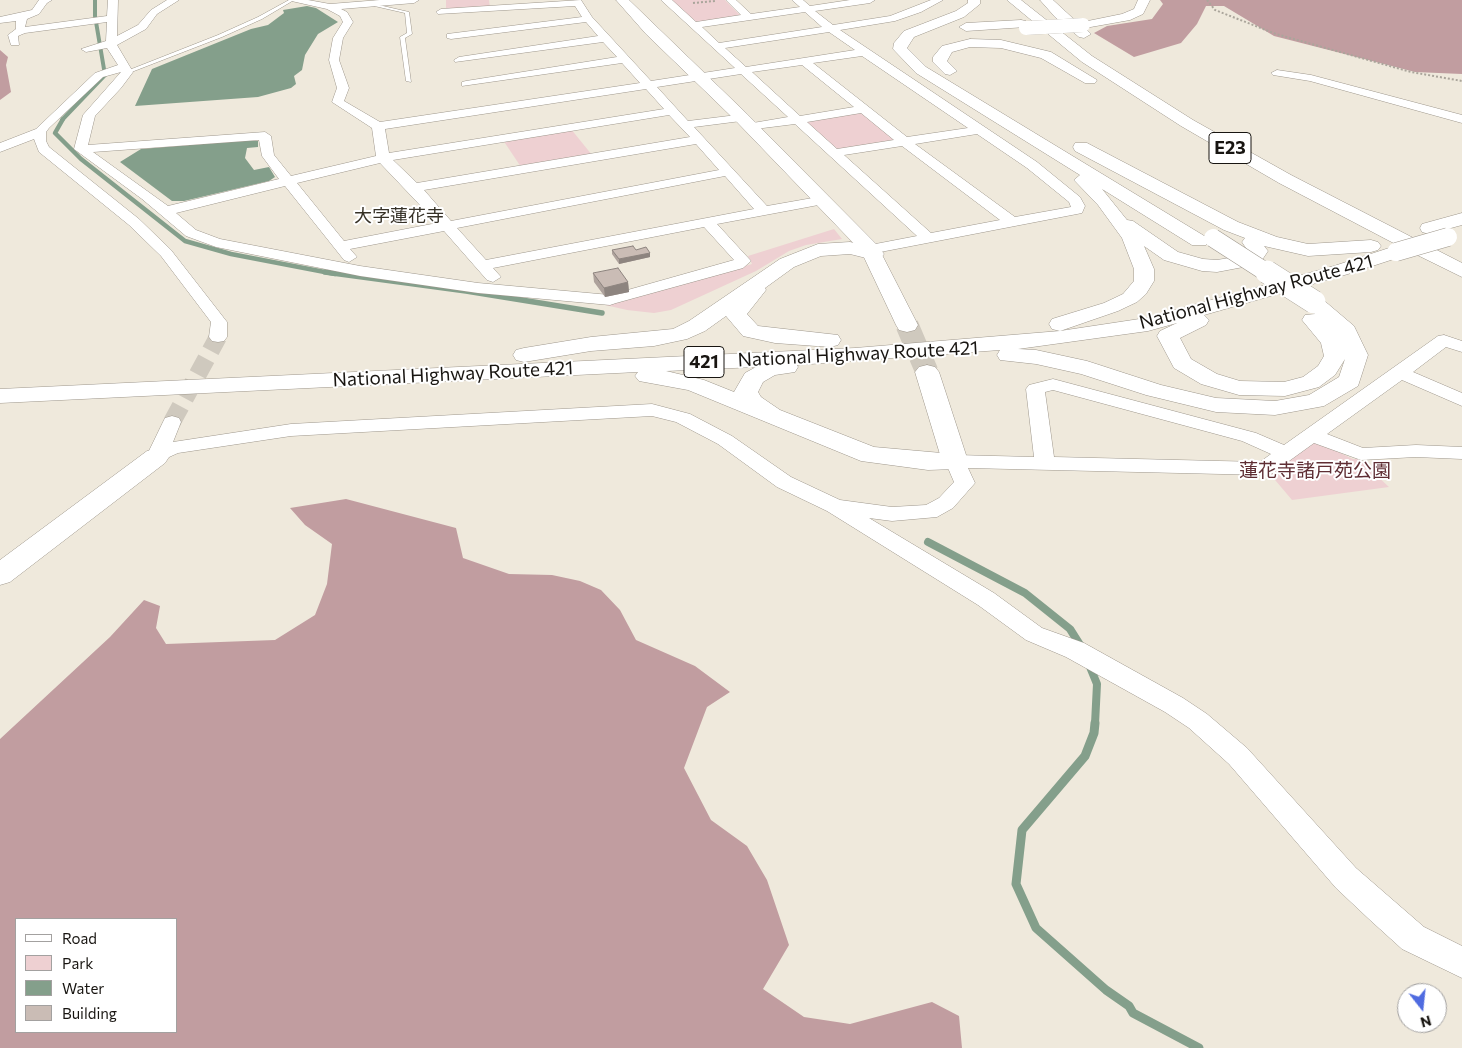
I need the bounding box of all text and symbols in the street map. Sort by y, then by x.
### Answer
road number: E23 [1209,132,1251,164]
district label: 大字蓮花寺 [354,205,444,227]
street label: National Highway Route 421 [1137,250,1375,334]
street label: National Highway Route 421 [737,336,979,372]
road number: 421 [684,347,724,378]
street label: National Highway Route 421 [332,356,574,392]
park label: 蓮花寺諸戸苑公園 [1239,460,1391,482]
legend [15,918,178,1033]
text: Road [62,929,97,947]
text: Park [62,954,93,972]
text: Water [62,979,104,997]
north arrow [1397,983,1447,1033]
text: Building [62,1004,117,1022]
text: N [1419,1012,1433,1032]

